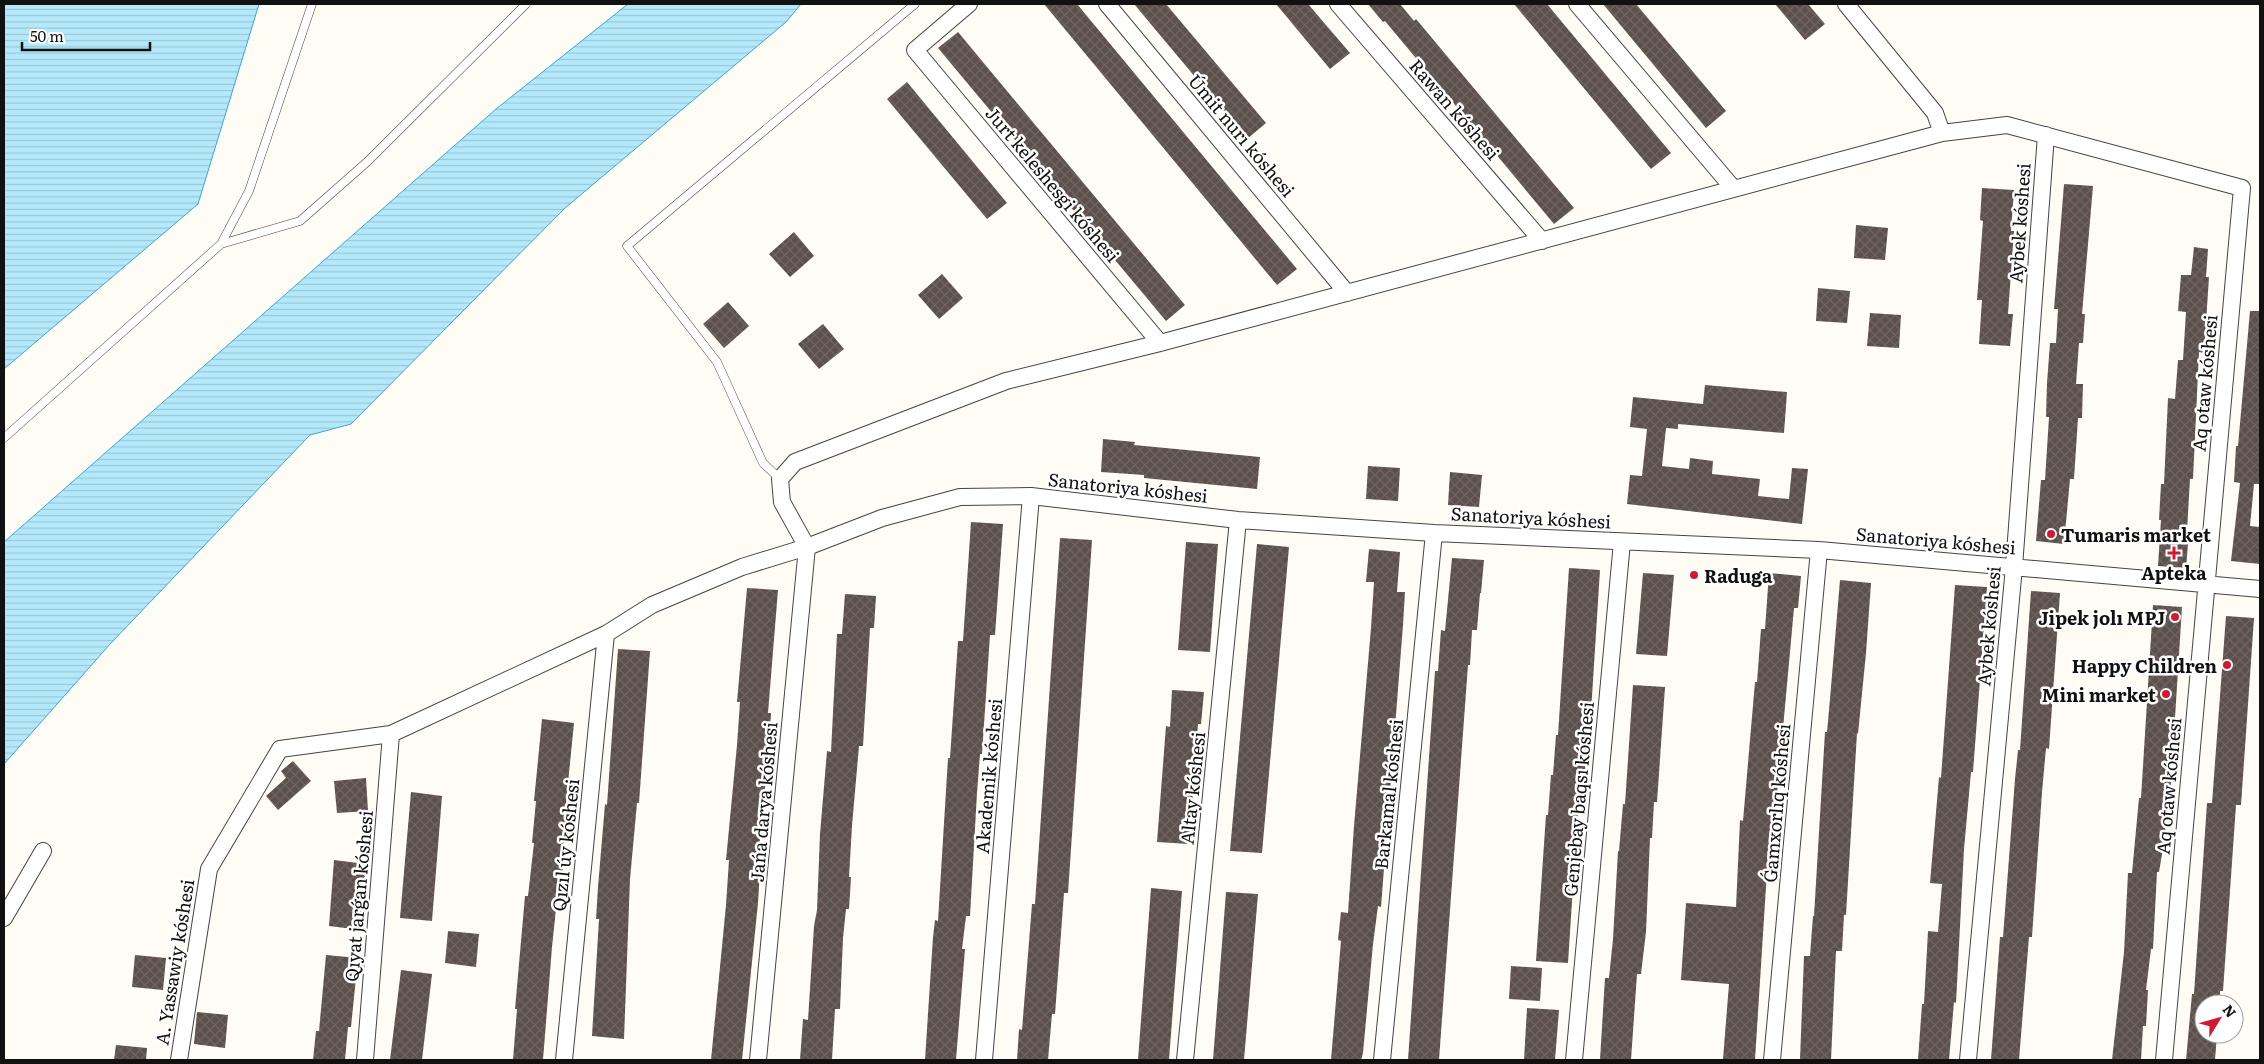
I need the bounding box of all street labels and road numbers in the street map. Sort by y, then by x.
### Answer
street label: Rawan kóshesi [1403,52,1507,166]
street label: Úmit nurı kóshesi [1182,68,1302,202]
street label: Jurt keleshesgi kóshesi [980,100,1126,268]
street label: Aybek kóshesi [2001,162,2037,284]
street label: Aq otaw kóshesi [2185,313,2223,453]
street label: Sanatoriya kóshesi [1047,465,1209,509]
street label: Sanatoriya kóshesi [1450,499,1612,535]
street label: Sanatoriya kóshesi [1855,520,2017,560]
street label: Aybek kóshesi [1969,565,2007,687]
street label: Akademik kóshesi [968,697,1008,855]
street label: Genjebay baqsı kóshesi [1556,701,1600,897]
street label: Aq otaw kóshesi [2149,716,2187,856]
street label: Barkamal kóshesi [1367,717,1409,871]
street label: Jańa darya kóshesi [743,721,783,883]
street label: Ǵamxorlıq kóshesi [1756,722,1796,884]
street label: Altay kóshesi [1173,730,1211,846]
street label: Qızıl úy kóshesi [545,777,585,913]
street label: Qıyat jarǵan kóshesi [337,809,379,983]
street label: A. Yassawiy kóshesi [148,877,200,1047]

